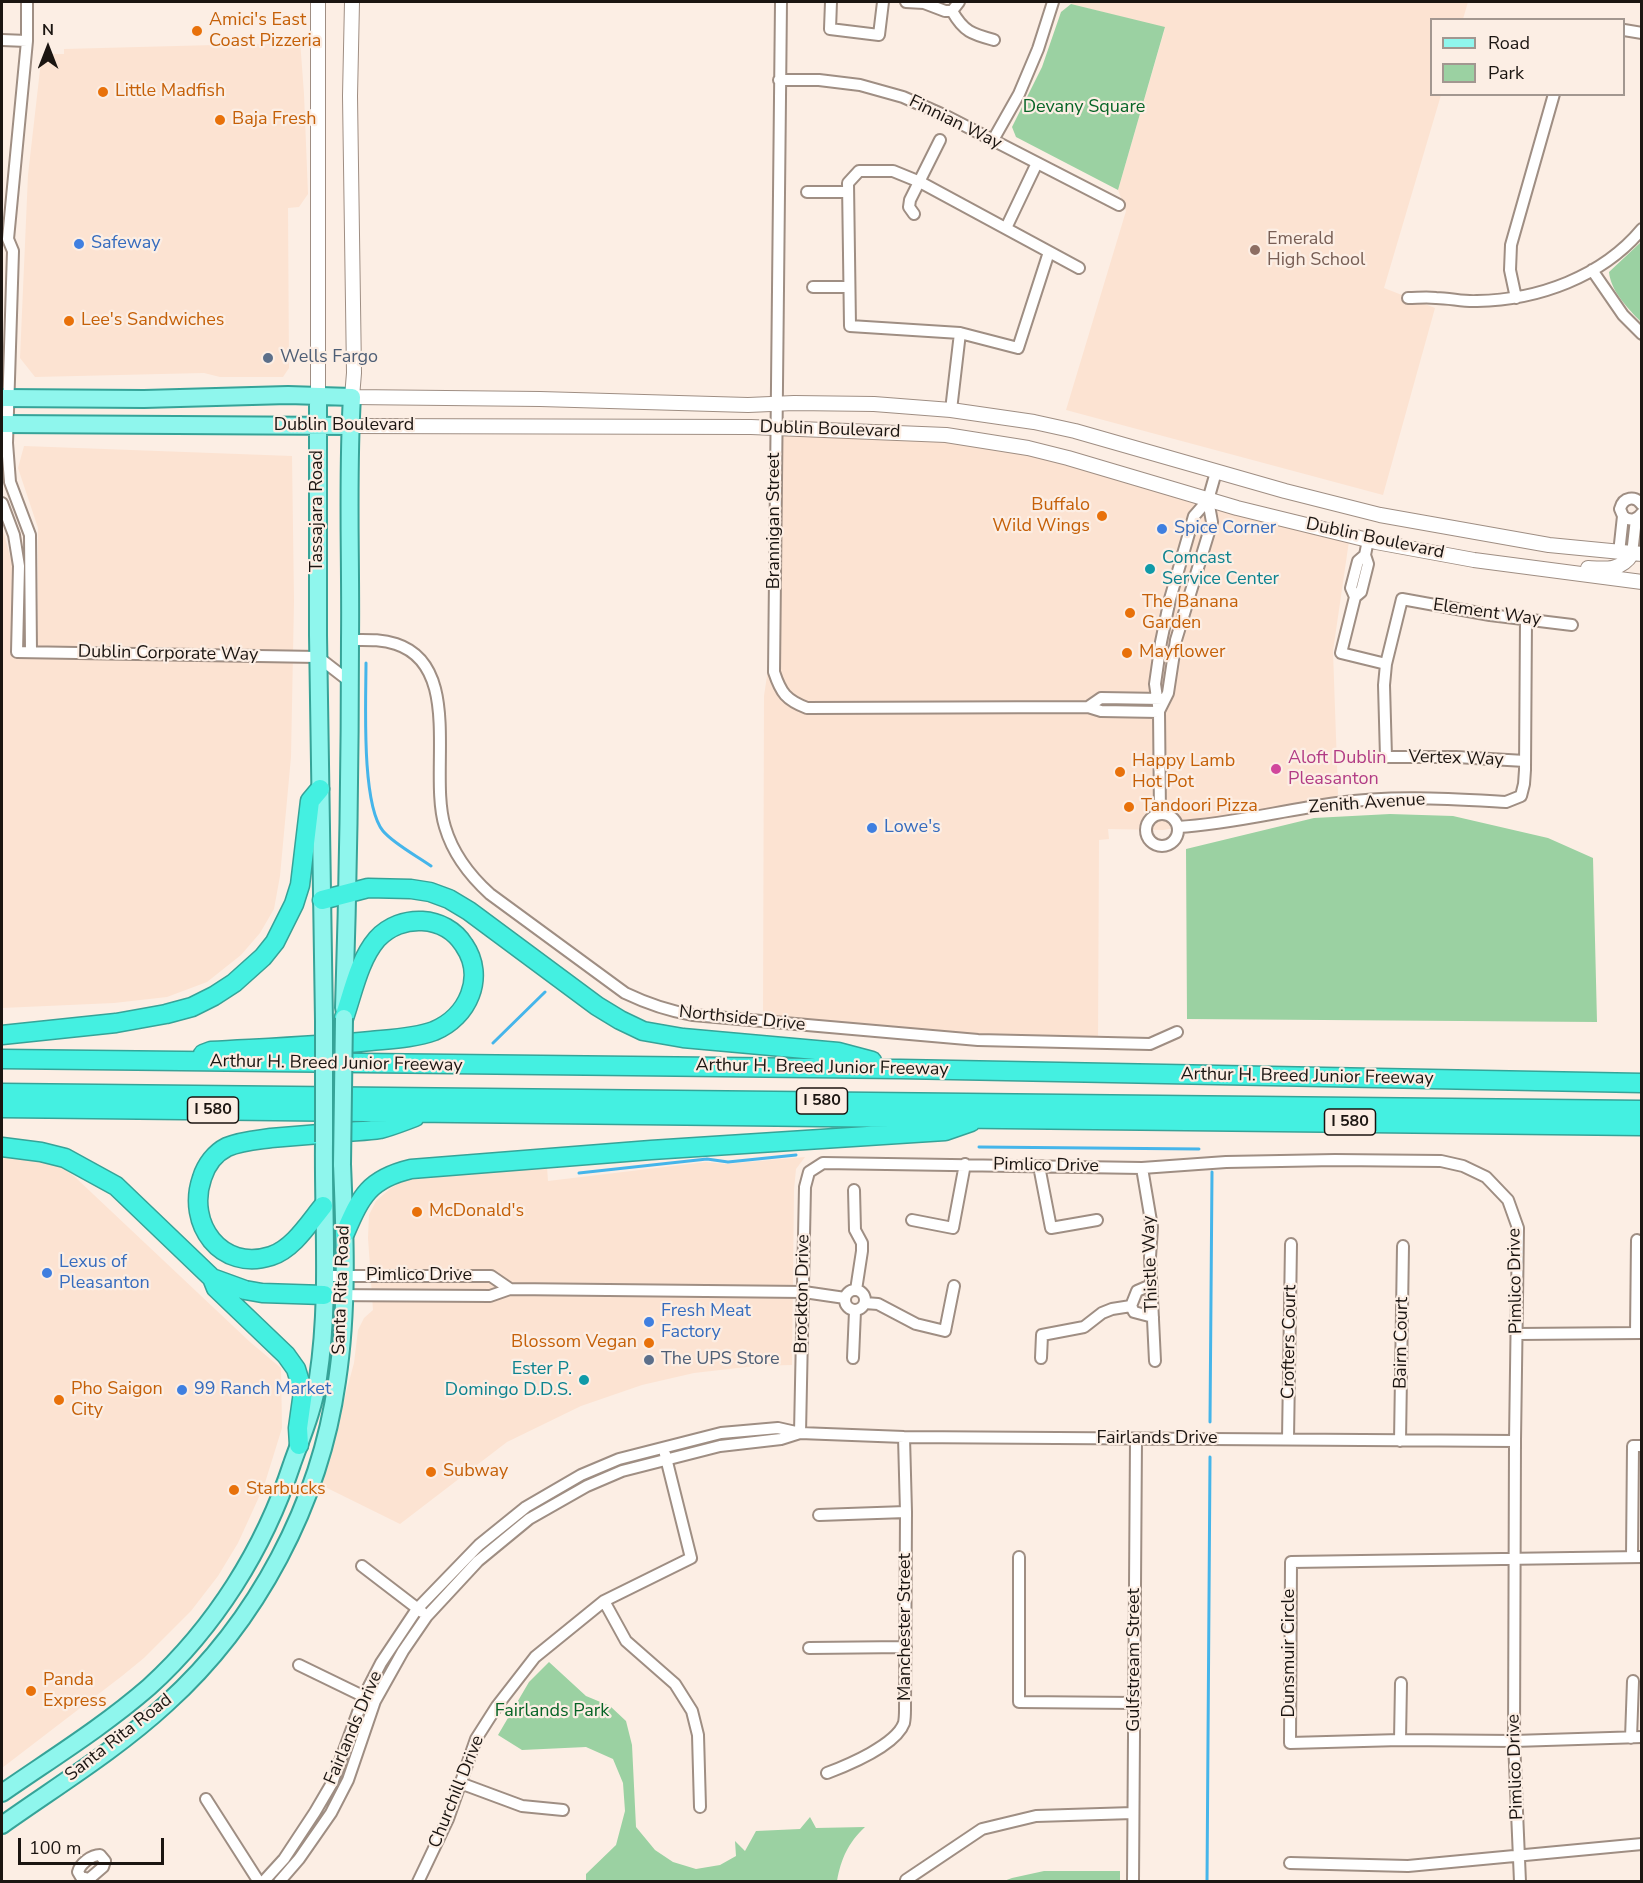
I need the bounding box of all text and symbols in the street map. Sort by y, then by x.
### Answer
place label: Amici's East Coast Pizzeria [209,10,321,52]
north arrow [18,18,78,78]
legend [1430,18,1625,96]
text: N [42,19,54,41]
marker: Amici's East Coast Pizzeria [190,24,204,38]
text: Road [1488,31,1530,55]
text: Park [1488,61,1524,85]
place label: Little Madfish [115,81,225,103]
marker: Little Madfish [96,85,110,99]
street label: Finnian Way [905,91,1005,155]
park label: Devany Square [1023,97,1145,119]
place label: Baja Fresh [232,109,317,131]
marker: Baja Fresh [213,113,227,127]
place label: Emerald High School [1267,229,1365,272]
place label: Safeway [91,233,160,255]
marker: Safeway [72,237,86,251]
marker: Emerald High School [1248,243,1262,257]
place label: Lee's Sandwiches [81,310,225,332]
marker: Lee's Sandwiches [62,314,76,328]
place label: Wells Fargo [280,347,378,369]
marker: Wells Fargo [261,351,275,365]
street label: Dublin Boulevard [274,415,414,437]
street label: Dublin Boulevard [759,417,901,443]
street label: Tassajara Road [307,450,329,572]
street label: Brannigan Street [764,453,786,589]
place label: Buffalo Wild Wings [992,495,1090,538]
marker: Buffalo Wild Wings [1095,509,1109,523]
street label: Dublin Boulevard [1304,514,1446,564]
place label: Spice Corner [1174,518,1276,540]
marker: Spice Corner [1155,522,1169,536]
place label: Comcast Service Center [1162,548,1279,590]
marker: Comcast Service Center [1143,562,1157,576]
place label: The Banana Garden [1142,592,1238,634]
street label: Element Way [1432,595,1542,631]
marker: The Banana Garden [1123,606,1137,620]
street label: Dublin Corporate Way [78,642,258,666]
place label: Mayflower [1139,642,1225,664]
marker: Mayflower [1120,646,1134,660]
street label: Vertex Way [1408,747,1504,771]
place label: Aloft Dublin Pleasanton [1288,748,1386,790]
place label: Happy Lamb Hot Pot [1132,751,1235,794]
marker: Aloft Dublin Pleasanton [1269,762,1283,776]
marker: Happy Lamb Hot Pot [1113,765,1127,779]
street label: Zenith Avenue [1308,789,1426,819]
place label: Tandoori Pizza [1141,796,1258,818]
marker: Tandoori Pizza [1122,800,1136,814]
place label: Lowe's [884,817,941,839]
marker: Lowe's [865,821,879,835]
street label: Northside Drive [678,1002,806,1036]
street label: Arthur H. Breed Junior Freeway [209,1051,463,1077]
street label: Arthur H. Breed Junior Freeway [695,1055,949,1081]
street label: Arthur H. Breed Junior Freeway [1180,1064,1434,1090]
road number: I 580 [796,1088,848,1114]
road number: I 580 [188,1097,238,1123]
road number: I 580 [1324,1109,1376,1135]
street label: Pimlico Drive [993,1154,1099,1178]
place label: McDonald's [429,1201,524,1223]
marker: McDonald's [410,1205,424,1219]
street label: Thistle Way [1139,1215,1163,1313]
street label: Santa Rita Road [329,1225,355,1355]
street label: Pimlico Drive [1504,1228,1528,1334]
street label: Brockton Drive [791,1234,815,1354]
place label: Lexus of Pleasanton [59,1252,150,1294]
street label: Pimlico Drive [366,1265,472,1287]
marker: Lexus of Pleasanton [40,1266,54,1280]
street label: Crofters Court [1278,1285,1302,1399]
street label: Bairn Court [1390,1297,1414,1389]
place label: Fresh Meat Factory [661,1301,751,1344]
marker: Fresh Meat Factory [642,1315,656,1329]
place label: Blossom Vegan [511,1332,637,1354]
marker: Blossom Vegan [642,1336,656,1350]
place label: The UPS Store [661,1349,780,1371]
marker: The UPS Store [642,1353,656,1367]
place label: Ester P. Domingo D.D.S. [445,1359,572,1402]
marker: Ester P. Domingo D.D.S. [577,1373,591,1387]
place label: Pho Saigon City [71,1379,163,1422]
place label: 99 Ranch Market [194,1379,331,1401]
marker: 99 Ranch Market [175,1383,189,1397]
marker: Pho Saigon City [52,1393,66,1407]
street label: Fairlands Drive [1096,1428,1218,1450]
place label: Subway [443,1461,508,1483]
marker: Subway [424,1465,438,1479]
place label: Starbucks [246,1479,326,1501]
marker: Starbucks [227,1483,241,1497]
street label: Manchester Street [895,1553,917,1701]
street label: Gulfstream Street [1124,1588,1146,1732]
street label: Dunsmuir Circle [1279,1589,1301,1717]
street label: Fairlands Drive [320,1668,388,1788]
place label: Panda Express [43,1670,107,1712]
marker: Panda Express [24,1684,38,1698]
street label: Santa Rita Road [61,1690,177,1786]
park label: Fairlands Park [495,1701,609,1723]
street label: Pimlico Drive [1503,1714,1529,1820]
street label: Churchill Drive [425,1733,489,1851]
scale bar [21,1826,166,1864]
text: 100 m [29,1836,81,1860]

